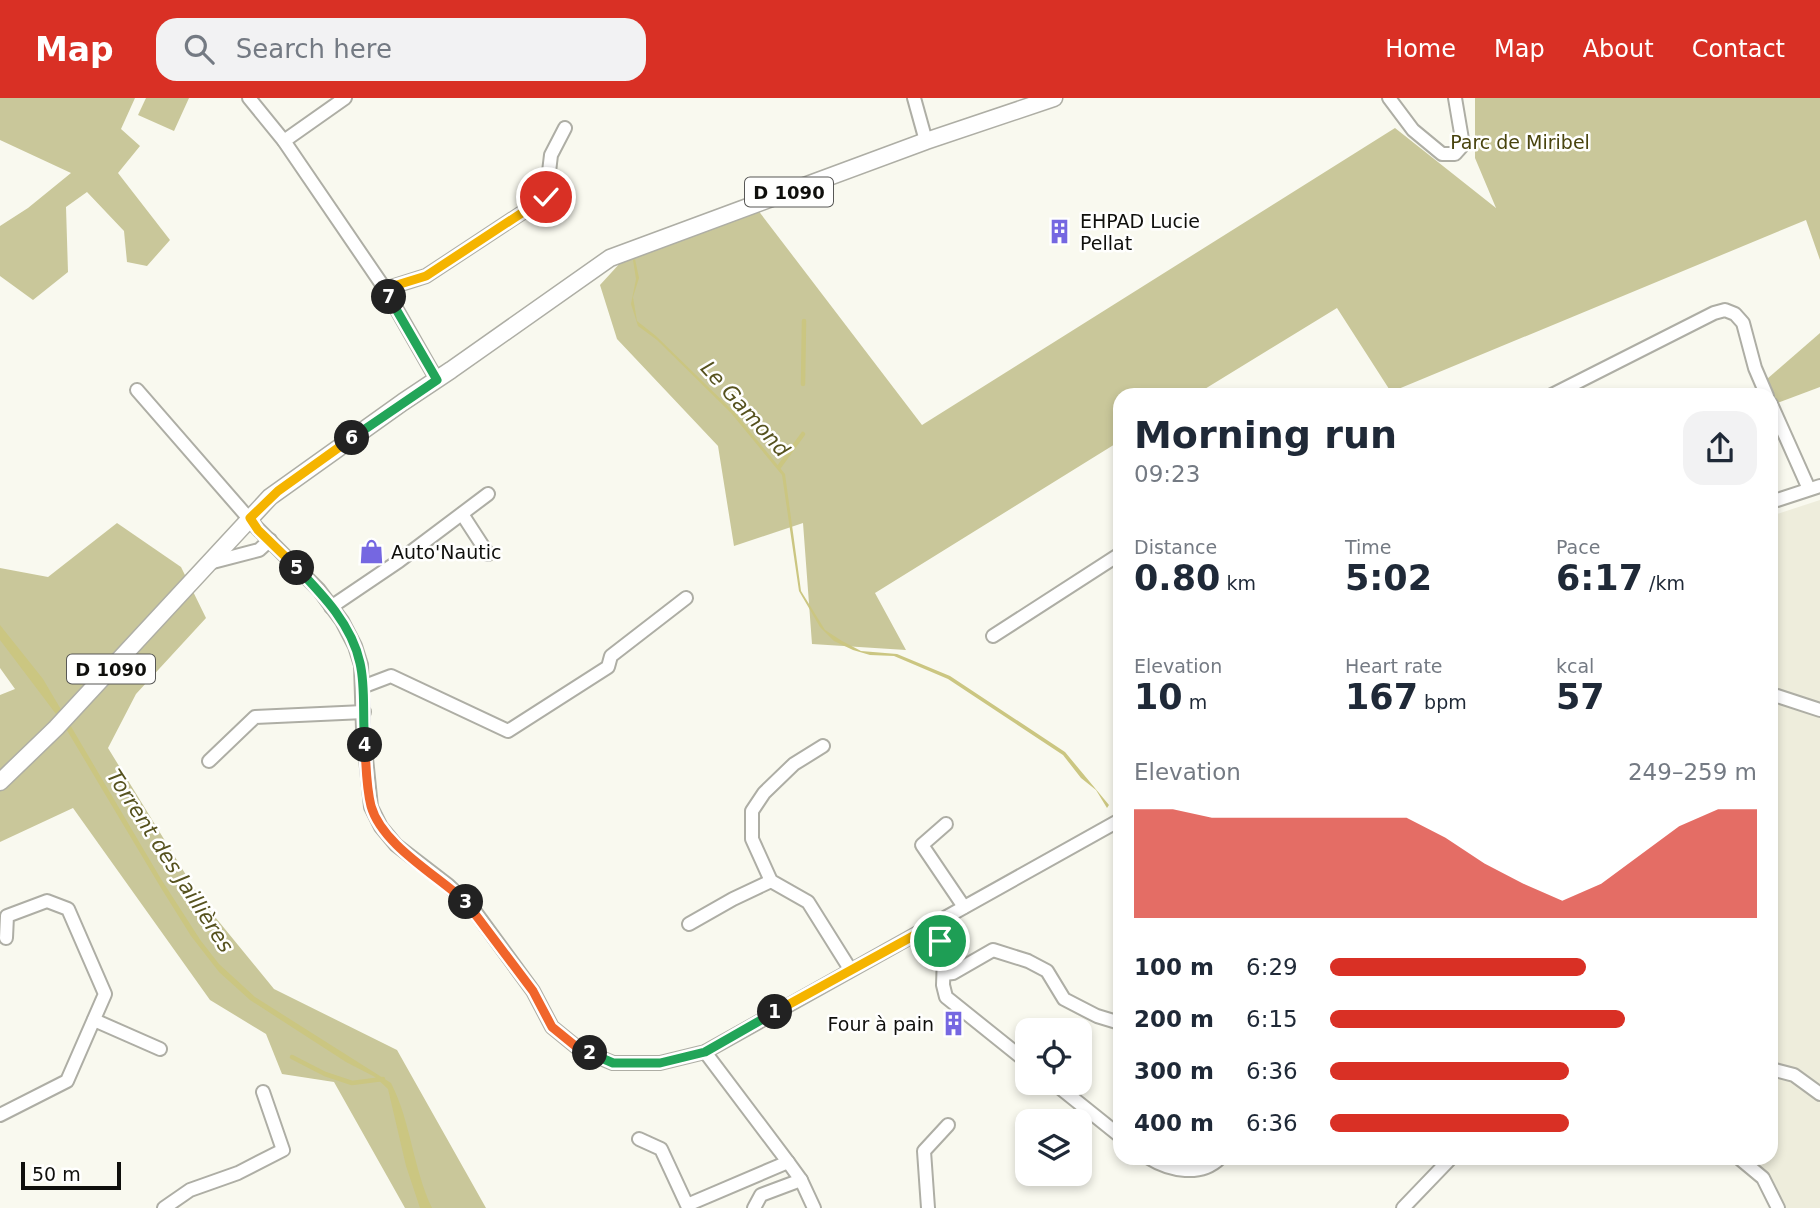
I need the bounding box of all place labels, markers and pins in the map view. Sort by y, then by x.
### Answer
pin [516,167,576,227]
place label: EHPAD Lucie Pellat [1080,210,1200,254]
building icon: EHPAD Lucie Pellat [1046,218,1074,246]
pin: 7 [372,280,406,314]
pin: 6 [334,420,370,456]
shop icon: Auto'Nautic [357,538,385,566]
place label: Auto'Nautic [391,541,501,563]
pin: 5 [280,550,314,586]
pin: 4 [348,728,382,762]
pin: 3 [448,884,484,920]
pin [910,911,970,971]
pin: 1 [758,995,792,1030]
building icon: Four à pain [940,1010,968,1038]
place label: Four à pain [828,1013,934,1035]
pin: 2 [572,1035,608,1070]

